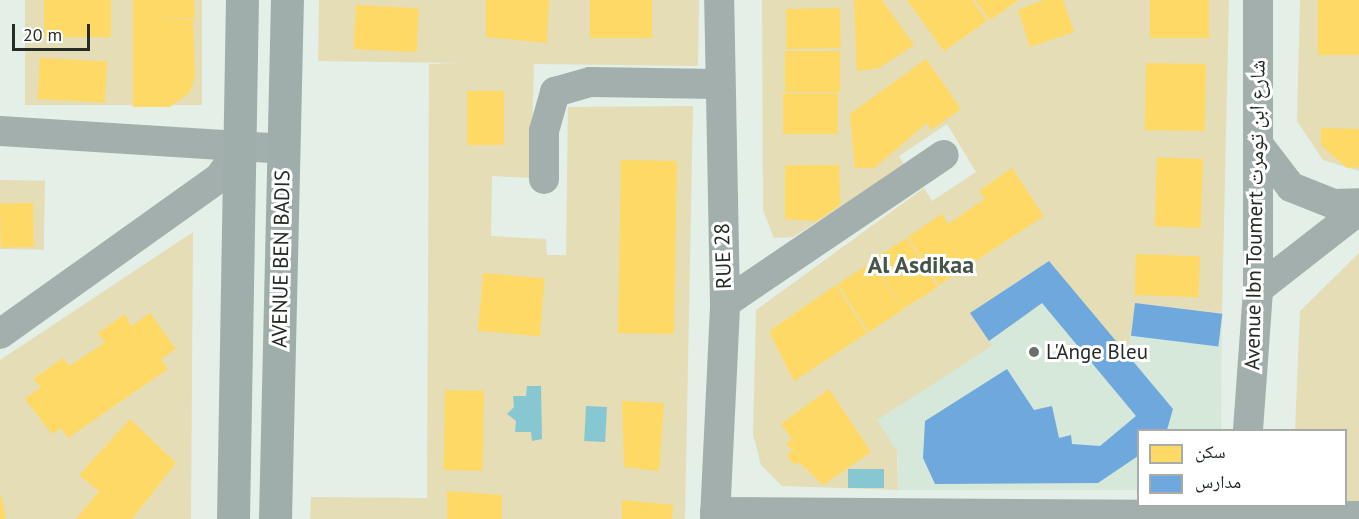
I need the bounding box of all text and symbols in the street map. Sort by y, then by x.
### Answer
scale bar [15,12,93,50]
text: 20 m [23,23,62,46]
street label: Avenue Ibn Toumert شارع ابن تومرت [1240,59,1270,371]
street label: AVENUE BEN BADIS [267,170,295,348]
street label: RUE 28 [709,223,737,289]
district label: Al Asdikaa [867,251,975,279]
place label: L'Ange Bleu [1046,339,1148,365]
marker: L'Ange Bleu [1027,345,1041,359]
legend [1137,429,1347,507]
text: سكن [1195,440,1226,463]
text: مدارس [1195,470,1241,493]

